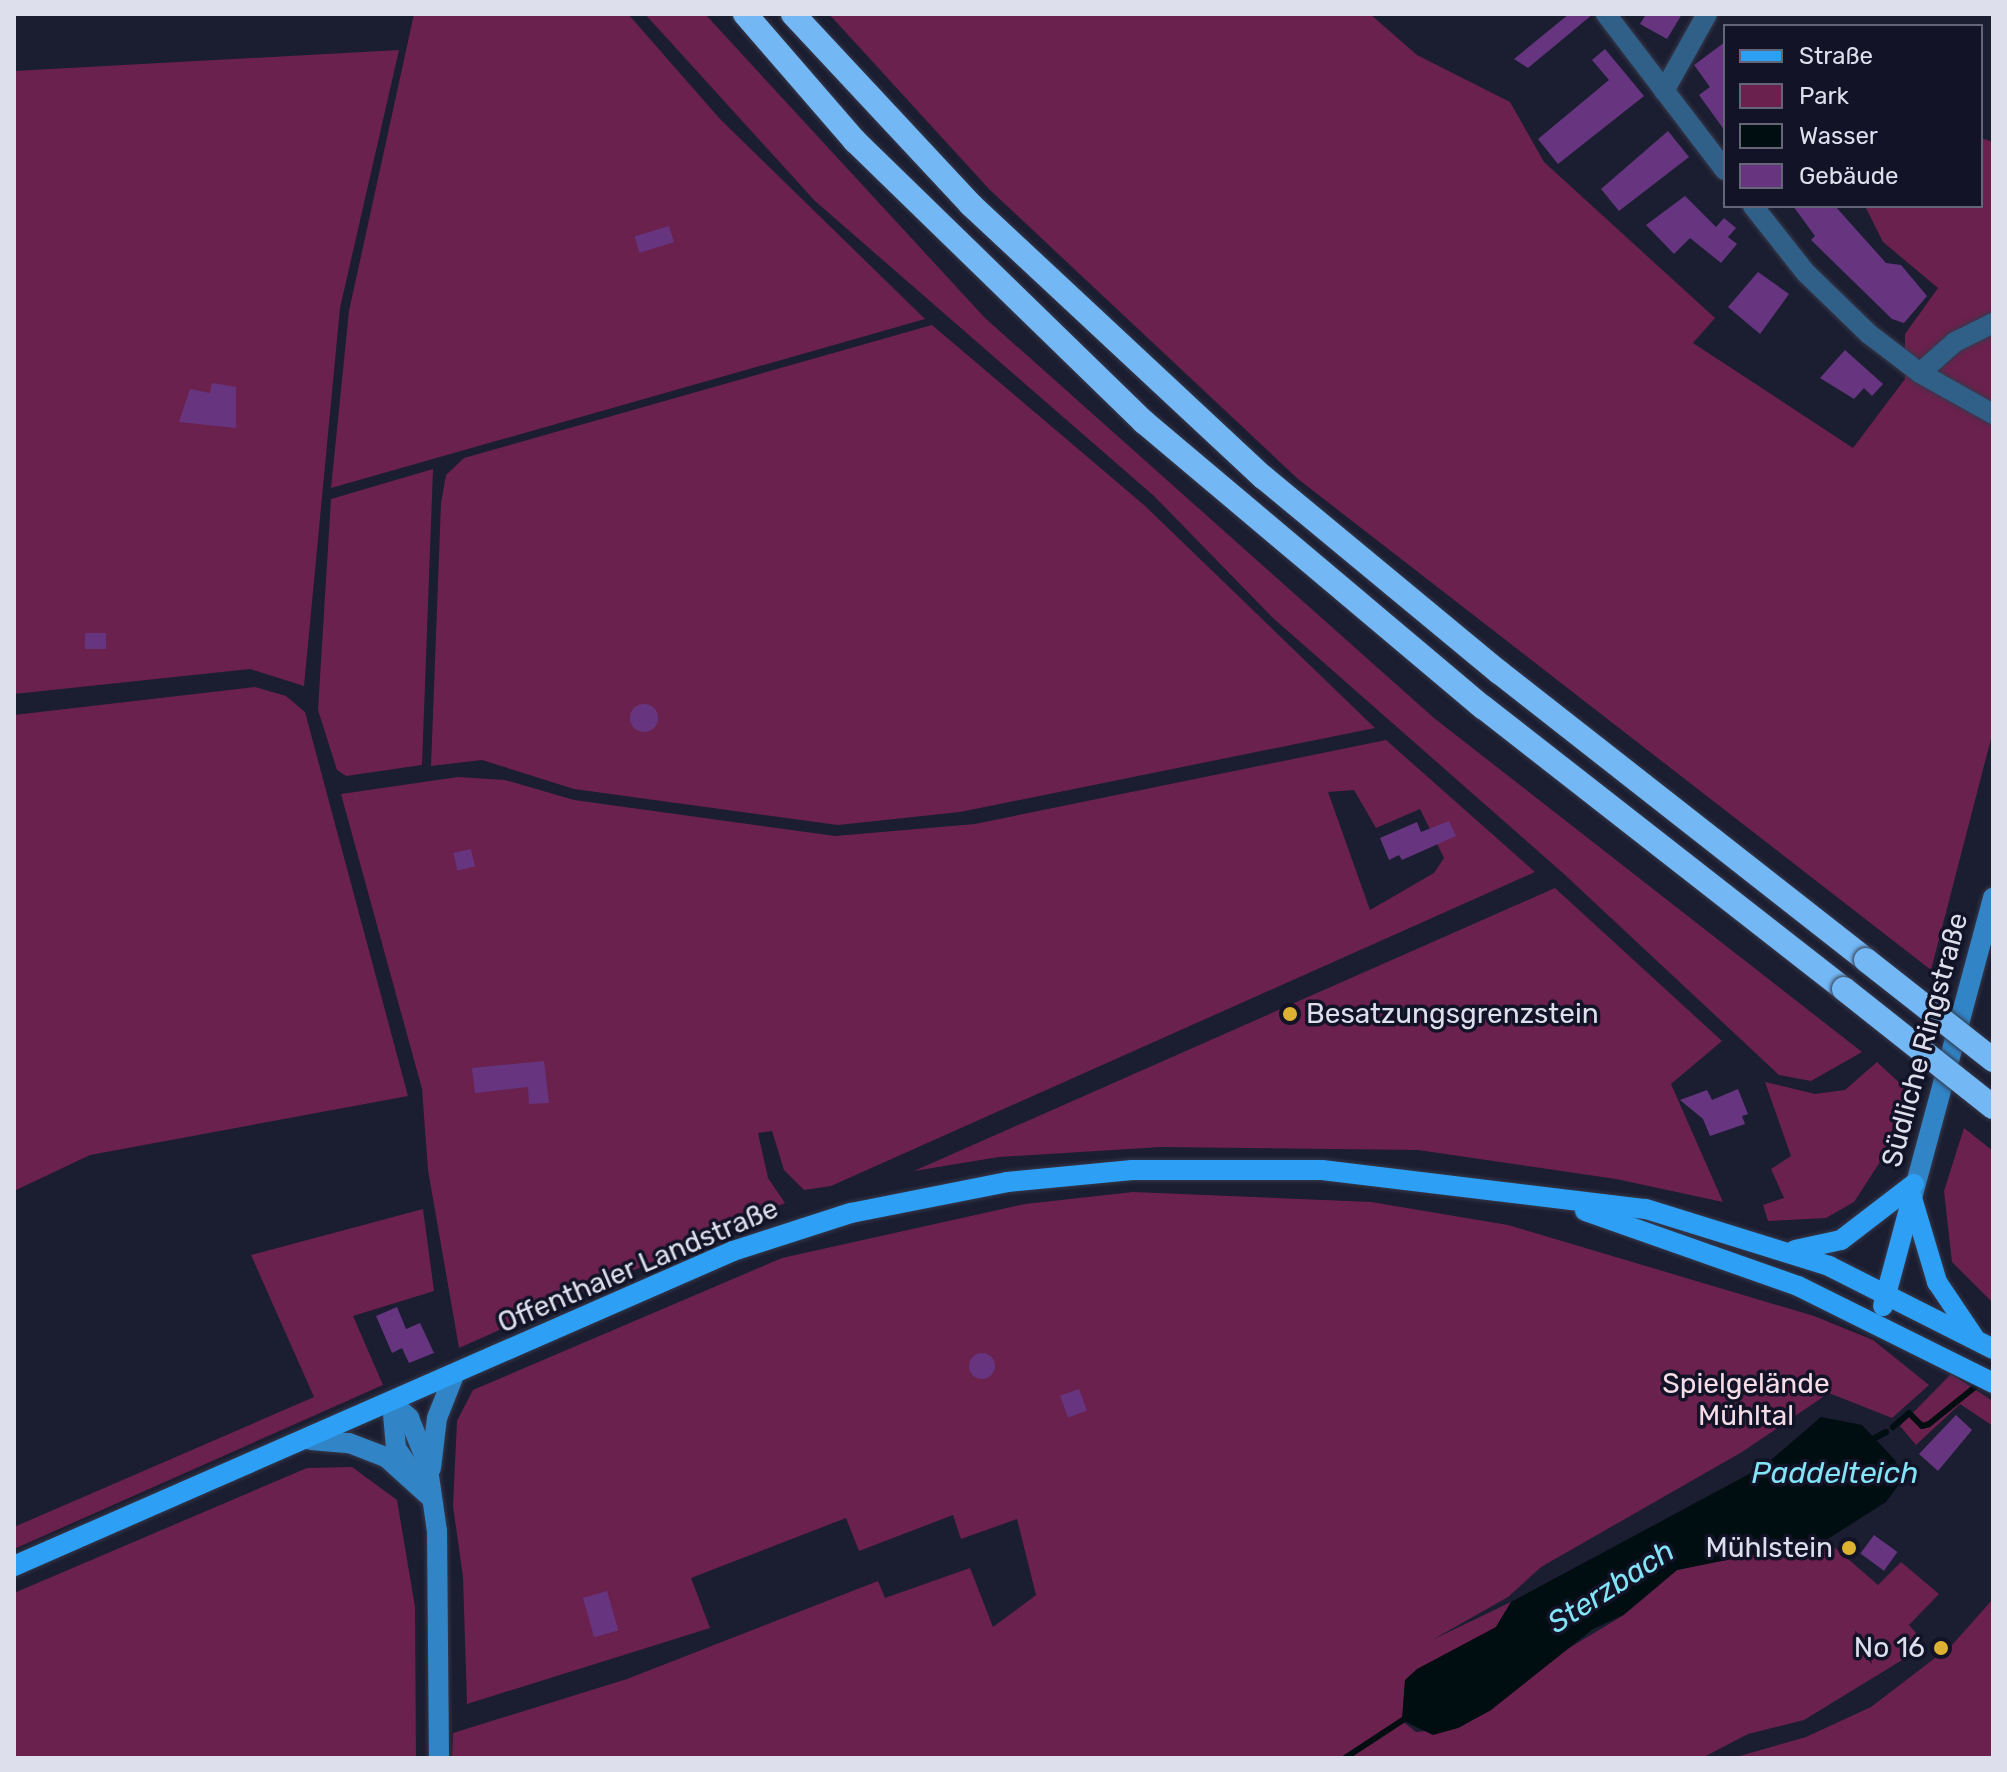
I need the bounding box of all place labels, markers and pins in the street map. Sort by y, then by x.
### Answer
place label: Besatzungsgrenzstein [1306,997,1599,1031]
marker: Besatzungsgrenzstein [1281,1005,1299,1023]
place label: Mühlstein [1705,1531,1833,1565]
marker: Mühlstein [1840,1539,1858,1557]
place label: No 16 [1854,1631,1925,1665]
marker: No 16 [1932,1639,1950,1657]

